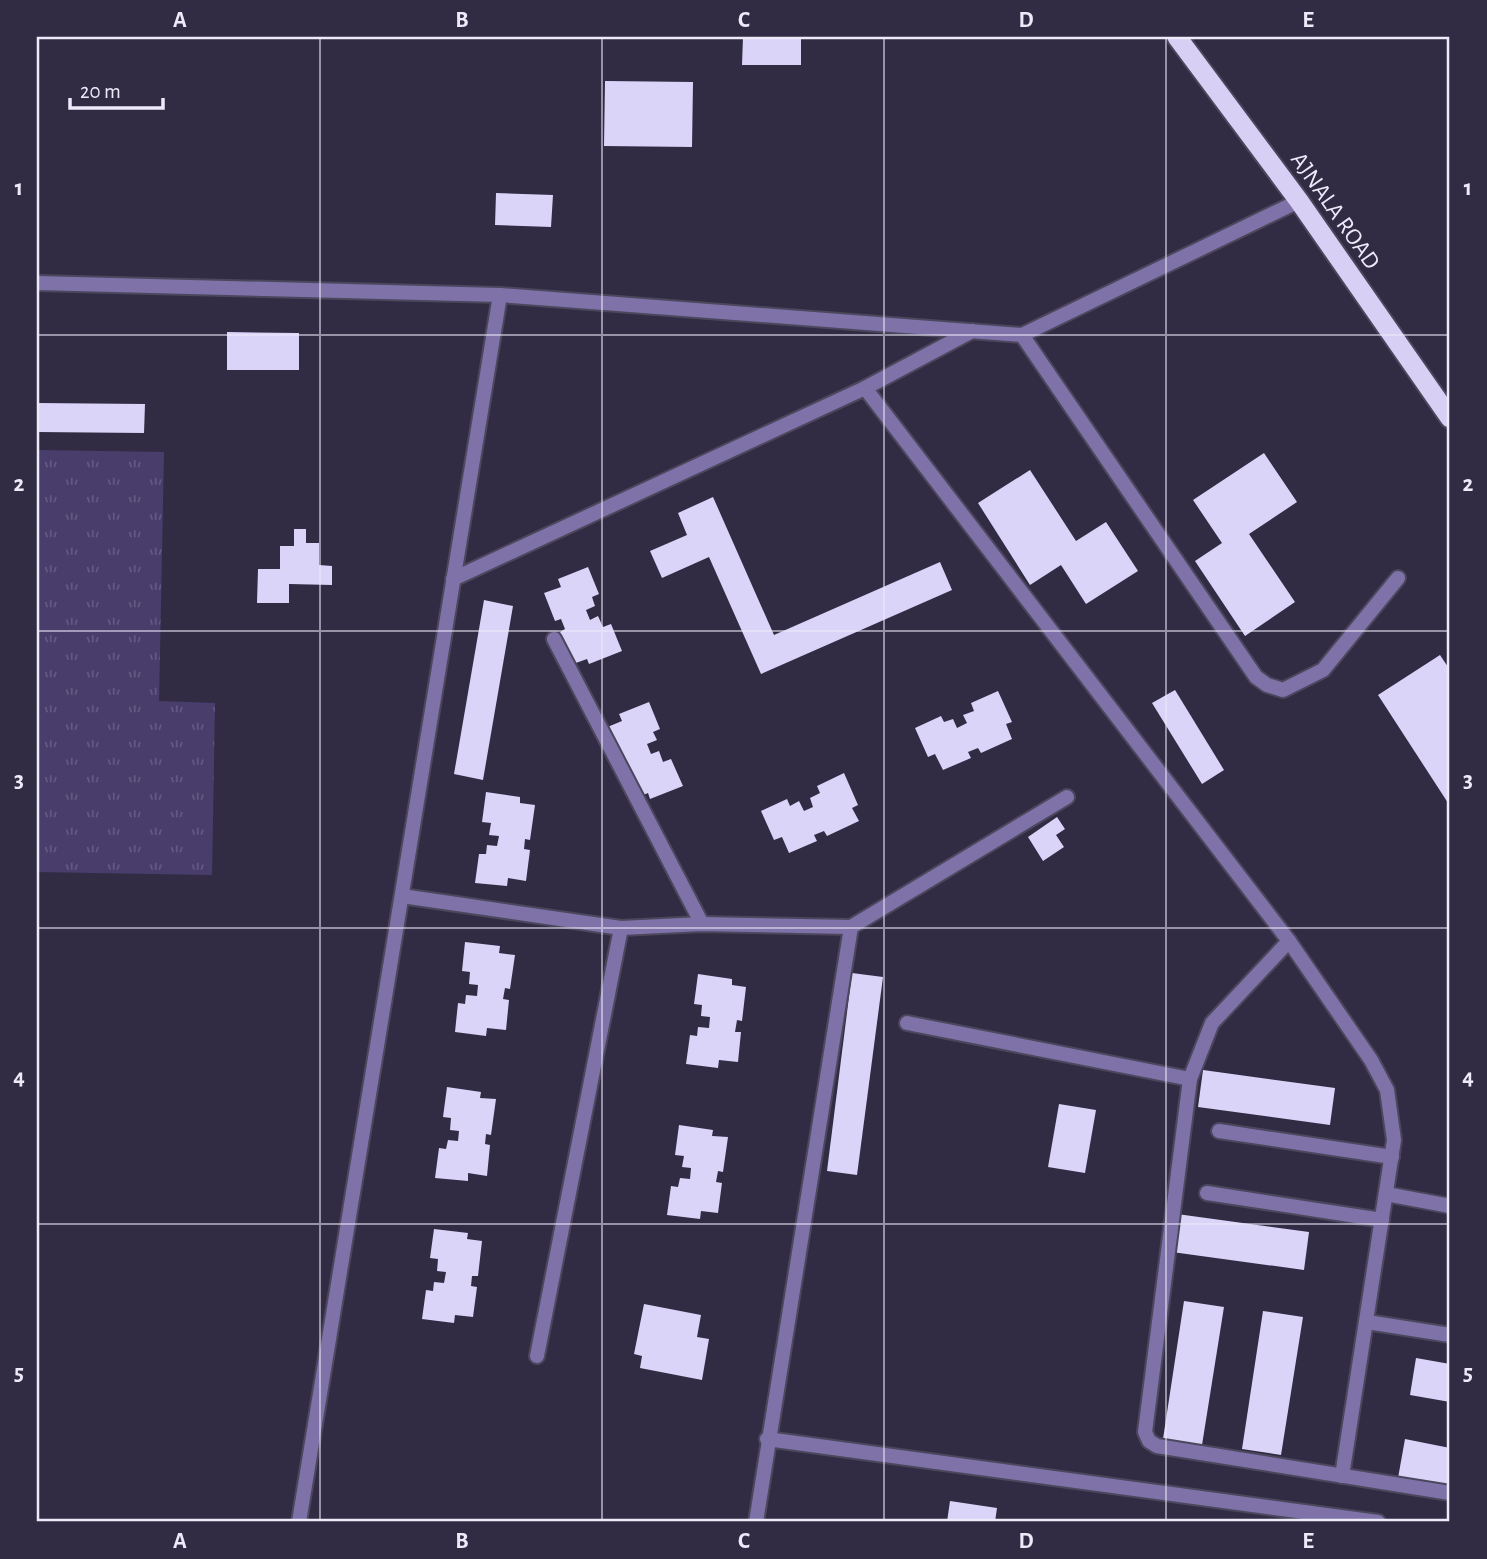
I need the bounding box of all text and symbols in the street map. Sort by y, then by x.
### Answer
text: A [173,9,187,32]
text: B [455,9,469,32]
text: C [738,9,750,32]
text: D [1018,9,1034,32]
text: E [1302,9,1314,32]
scale bar [70,66,163,110]
text: 20 m [80,81,121,102]
street label: AJNALA ROAD [1286,148,1384,274]
text: 1 [15,177,23,200]
text: 1 [1464,177,1472,200]
text: 2 [14,473,25,496]
text: 2 [1463,473,1474,496]
text: 3 [14,769,24,792]
text: 3 [1463,769,1473,792]
text: 4 [13,1066,25,1089]
text: 4 [1462,1066,1474,1089]
text: 5 [14,1362,24,1385]
text: 5 [1463,1362,1473,1385]
text: A [173,1530,187,1553]
text: B [455,1530,469,1553]
text: C [738,1530,750,1553]
text: D [1018,1530,1034,1553]
text: E [1302,1530,1314,1553]

